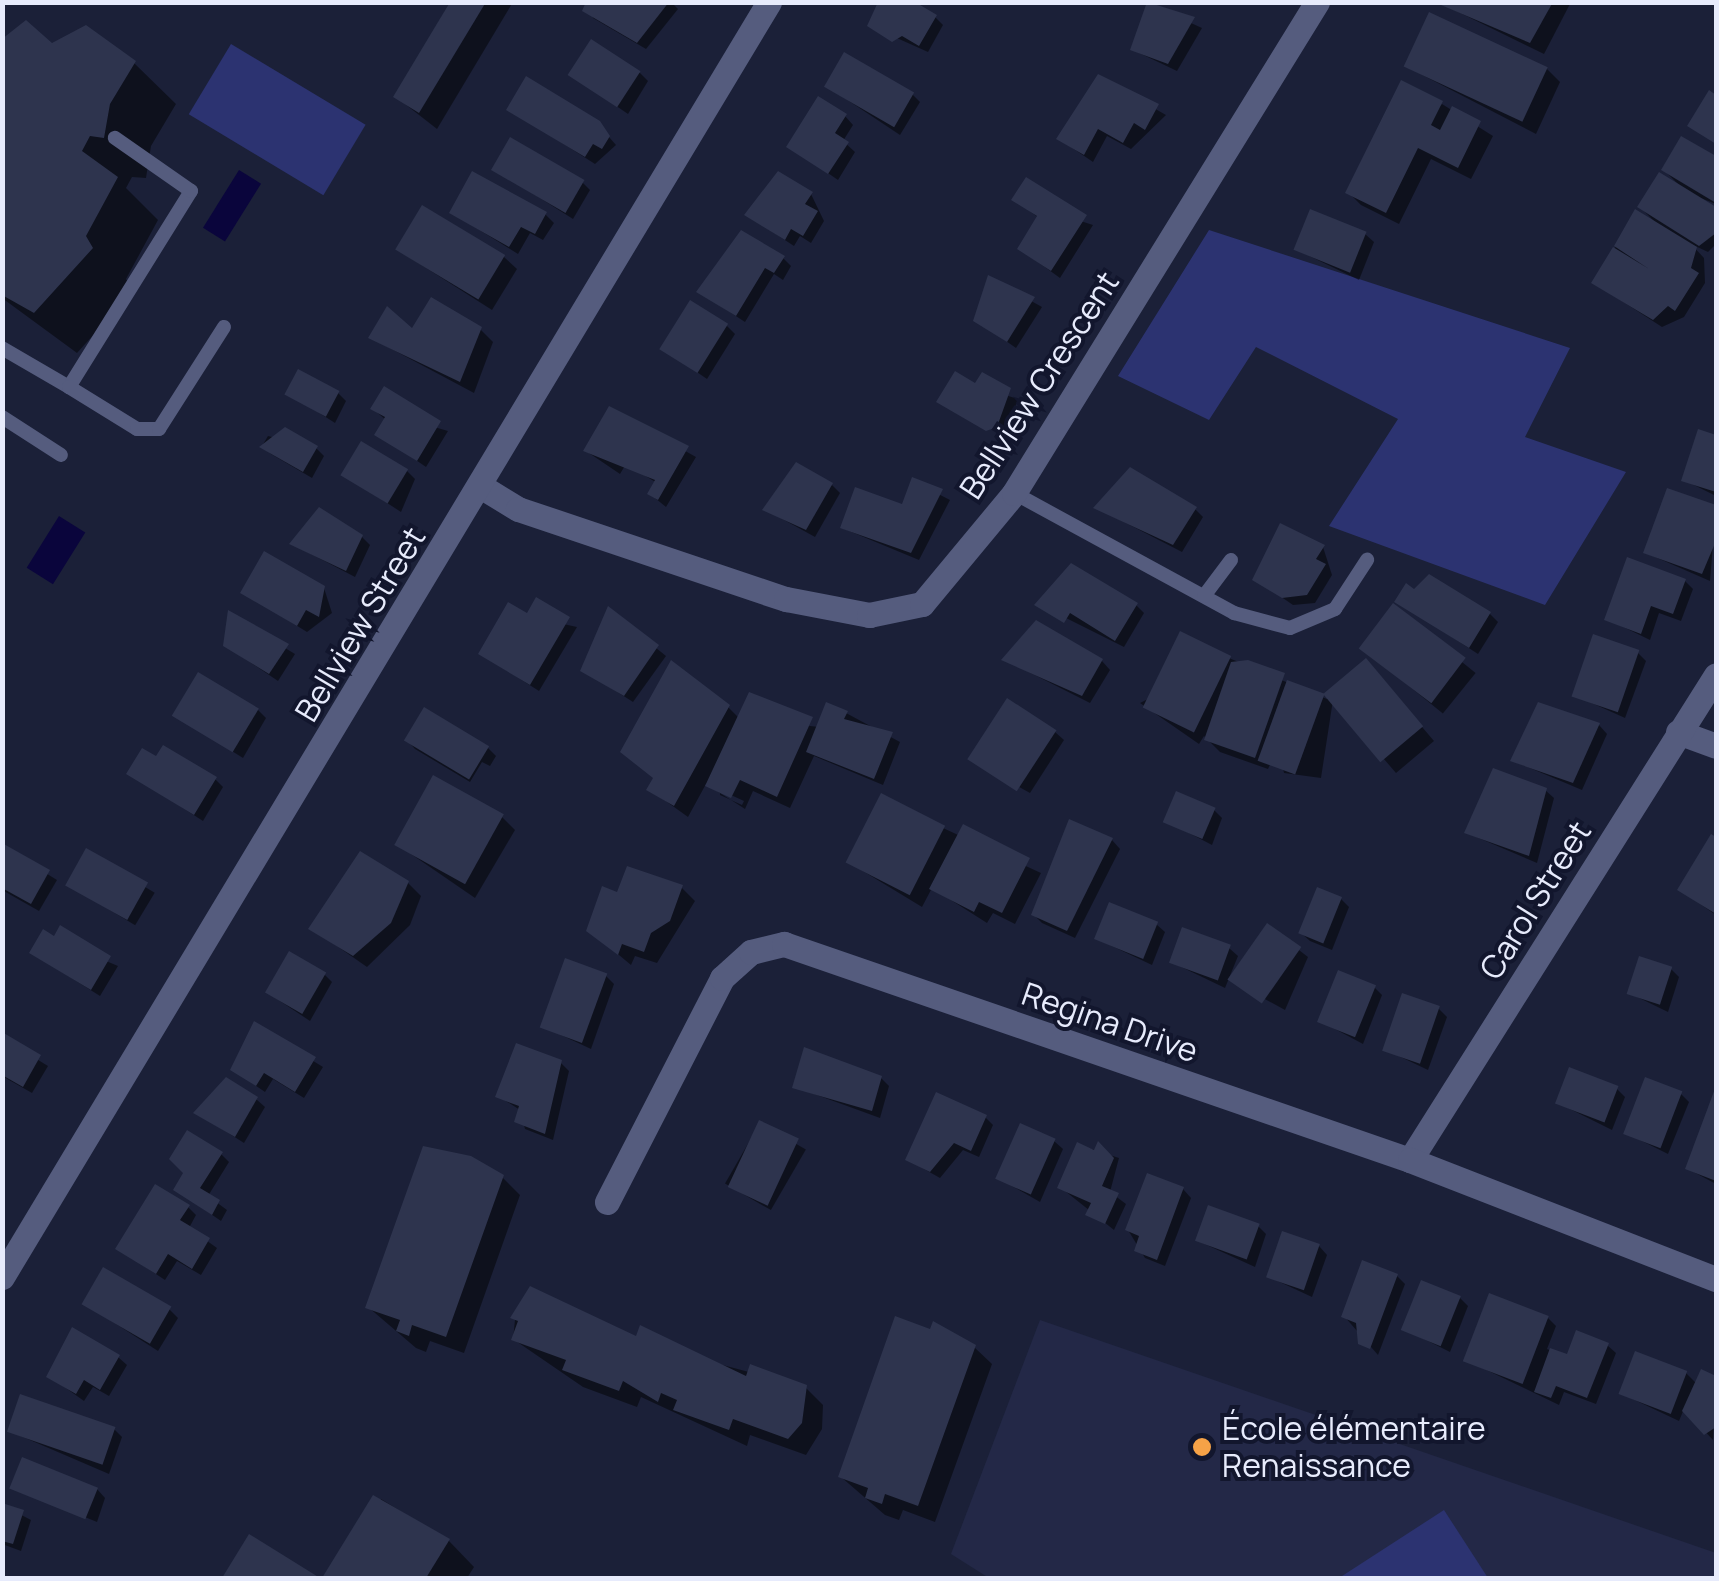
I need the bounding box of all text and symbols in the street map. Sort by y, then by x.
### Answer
street label: Bellview Crescent [951,264,1127,506]
street label: Bellview Street [287,520,433,728]
street label: Carol Street [1471,814,1599,986]
street label: Regina Drive [1017,974,1203,1070]
place label: École élémentaire Renaissance [1222,1410,1486,1485]
marker: École élémentaire Renaissance [1191,1436,1213,1458]

